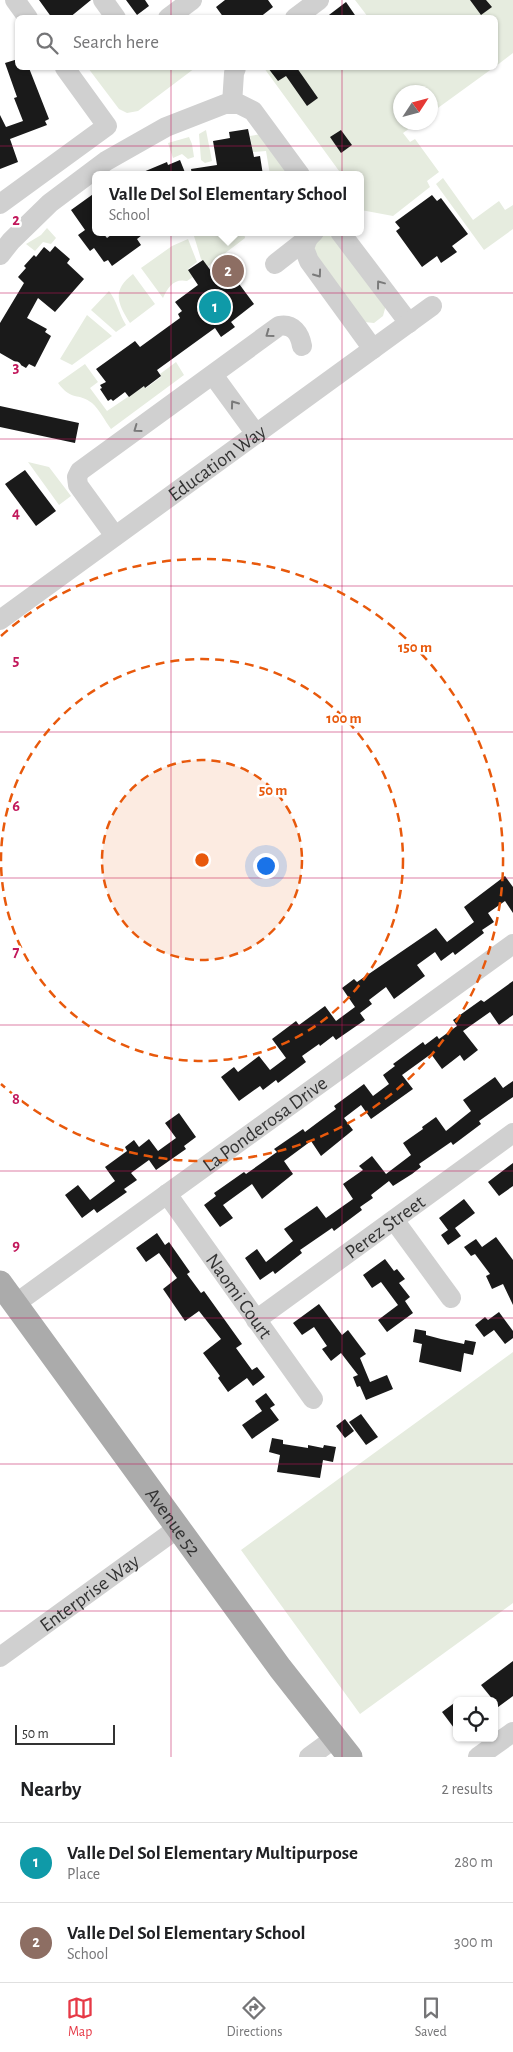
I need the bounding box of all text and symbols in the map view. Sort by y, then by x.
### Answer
search box [15,15,498,70]
icon: search [33,29,61,57]
text: Search here [73,33,159,52]
north arrow [393,85,438,130]
popup [92,171,364,236]
text: Valle Del Sol Elementary School [109,185,347,204]
text: School [109,207,150,223]
text: 2 [12,212,20,228]
pin: 2 [212,252,244,290]
one-way arrow [312,268,321,278]
one-way arrow [377,280,386,289]
pin: 1 [199,288,231,326]
one-way arrow [265,328,275,337]
text: 3 [13,359,20,375]
one-way arrow [231,400,240,410]
street label: Education Way [165,421,270,505]
one-way arrow [134,424,143,432]
text: 4 [12,505,20,521]
text: 150 m [398,640,432,655]
text: 5 [13,652,20,668]
text: 100 m [326,711,362,726]
text: 50 m [259,783,287,798]
text: 6 [12,798,20,814]
centre of rings [193,851,211,869]
your location [253,853,279,879]
text: 7 [13,944,20,960]
street label: La Ponderosa Drive [199,1073,331,1176]
text: 8 [12,1091,20,1107]
street label: Perez Street [342,1191,429,1263]
text: 9 [12,1237,20,1253]
street label: Naomi Court [202,1250,276,1343]
street label: Avenue 52 [141,1484,204,1560]
street label: Enterprise Way [36,1551,143,1636]
map controls [453,1697,498,1742]
button: locate [453,1697,498,1742]
scale bar [15,1722,115,1745]
text: 50 m [22,1727,49,1741]
text: Nearby [20,1779,81,1800]
text: 2 results [441,1781,493,1797]
text: Valle Del Sol Elementary Multipurpose [67,1844,358,1863]
text: 1 [33,1854,39,1870]
text: 280 m [454,1854,493,1870]
text: Place [67,1866,100,1882]
text: Valle Del Sol Elementary School [67,1924,306,1943]
text: 2 [32,1934,40,1950]
text: 300 m [454,1934,493,1950]
text: School [67,1946,108,1962]
tab: Map [66,1994,94,2041]
tab: Directions [227,1994,282,2041]
tab: Saved [415,1994,447,2041]

